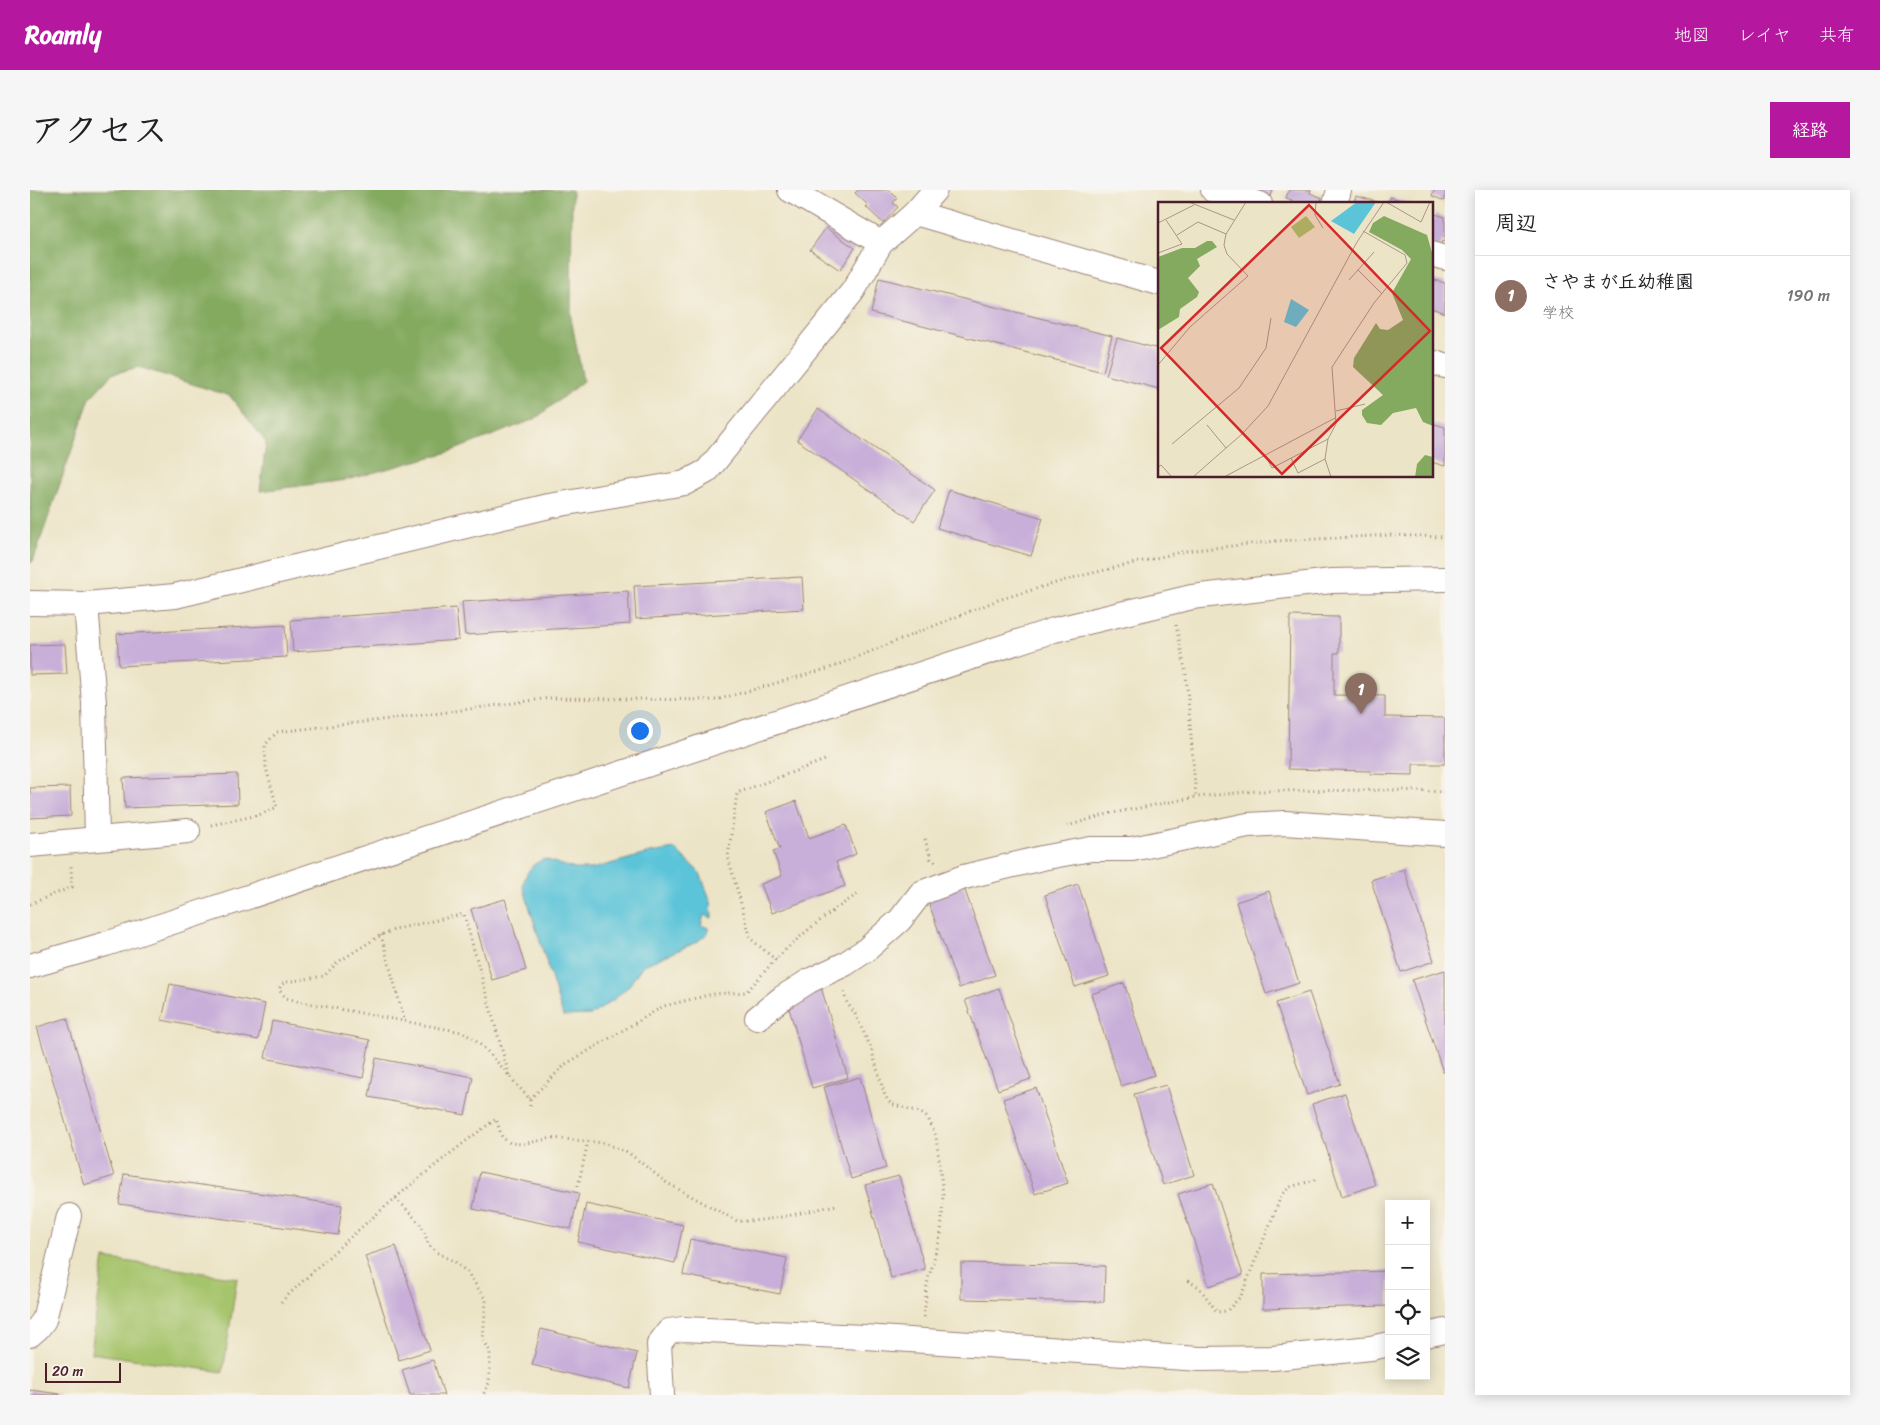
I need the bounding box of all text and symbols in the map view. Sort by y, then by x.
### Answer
text: Roamly [25,14,101,56]
text: 地図 [1674,19,1710,51]
text: レイヤ [1738,19,1791,51]
text: 共有 [1819,19,1855,51]
text: アクセス [30,99,168,161]
button: 経路 [1770,102,1850,158]
inset map [1158,202,1432,478]
text: 周辺 [1495,204,1537,242]
text: さやまが丘幼稚園 [1542,265,1694,298]
text: 1 [1508,281,1514,310]
text: 190 m [1787,281,1830,310]
text: 学校 [1542,298,1574,327]
pin: 1 [1345,673,1377,714]
your location [627,718,653,744]
map controls [1385,1200,1430,1380]
button: + [1385,1200,1430,1245]
button: − [1385,1245,1430,1290]
button: locate [1385,1290,1430,1335]
button: layers [1385,1335,1430,1380]
text: 20 m [52,1359,83,1384]
scale bar [45,1360,121,1383]

